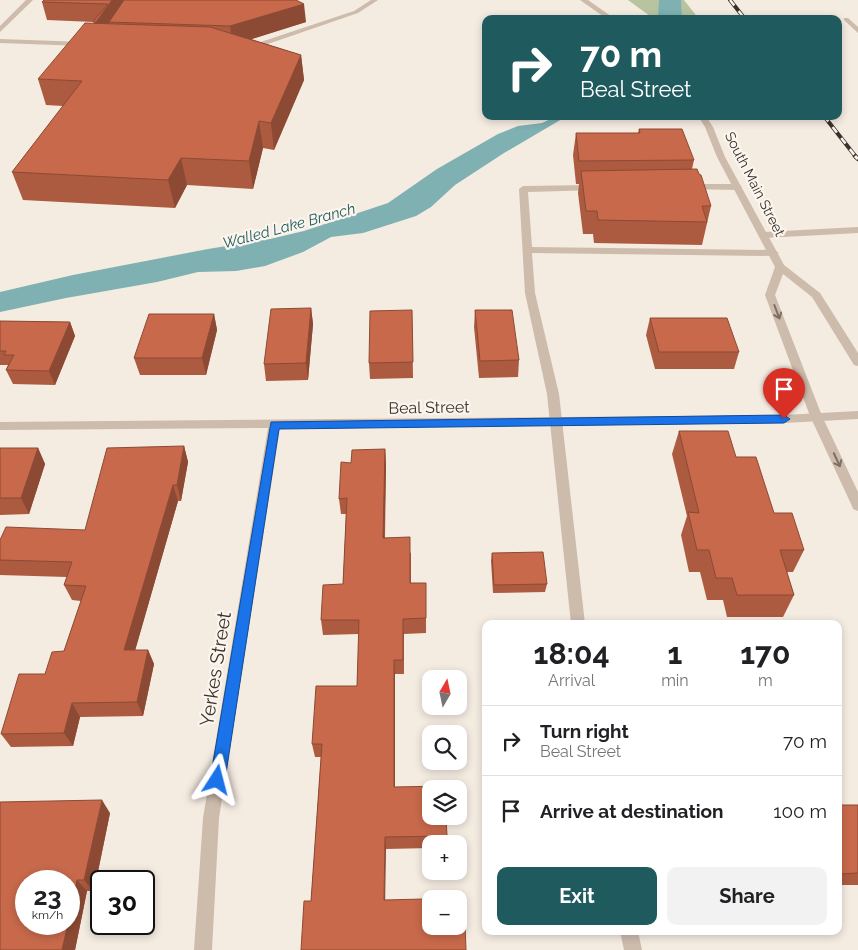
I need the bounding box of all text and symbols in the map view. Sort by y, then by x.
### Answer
text: 70 m [580,34,662,75]
icon: right [497,35,562,100]
text: Beal Street [580,76,691,102]
street label: South Main Street [722,129,788,239]
water label: Walled Lake Branch [221,200,357,252]
one-way arrow [773,304,782,319]
pin [763,368,805,419]
icon: arrive [770,375,798,403]
street label: Beal Street [388,397,470,418]
one-way arrow [832,452,842,467]
street label: Yerkes Street [195,609,235,728]
text: 18:04 [534,636,610,671]
text: 1 [667,636,682,671]
text: 170 [740,636,790,671]
north arrow [422,670,468,715]
map controls [422,670,467,935]
text: Arrival [548,671,595,690]
text: min [661,671,689,690]
text: m [758,671,773,690]
text: Turn right [540,720,629,742]
button: search [422,725,467,770]
icon: right [497,727,525,755]
text: 70 m [783,730,827,752]
text: Beal Street [540,742,621,761]
position arrow [190,753,242,805]
button: layers [422,780,467,825]
icon: arrive [497,797,525,825]
text: Arrive at destination [540,800,724,822]
text: 100 m [773,800,827,822]
button: + [422,835,467,880]
button: Exit [497,867,657,925]
button: Share [667,867,827,925]
speed limit sign: 30 [90,870,155,935]
text: 23 [33,881,62,911]
button: − [422,890,467,935]
text: km/h [32,908,63,922]

